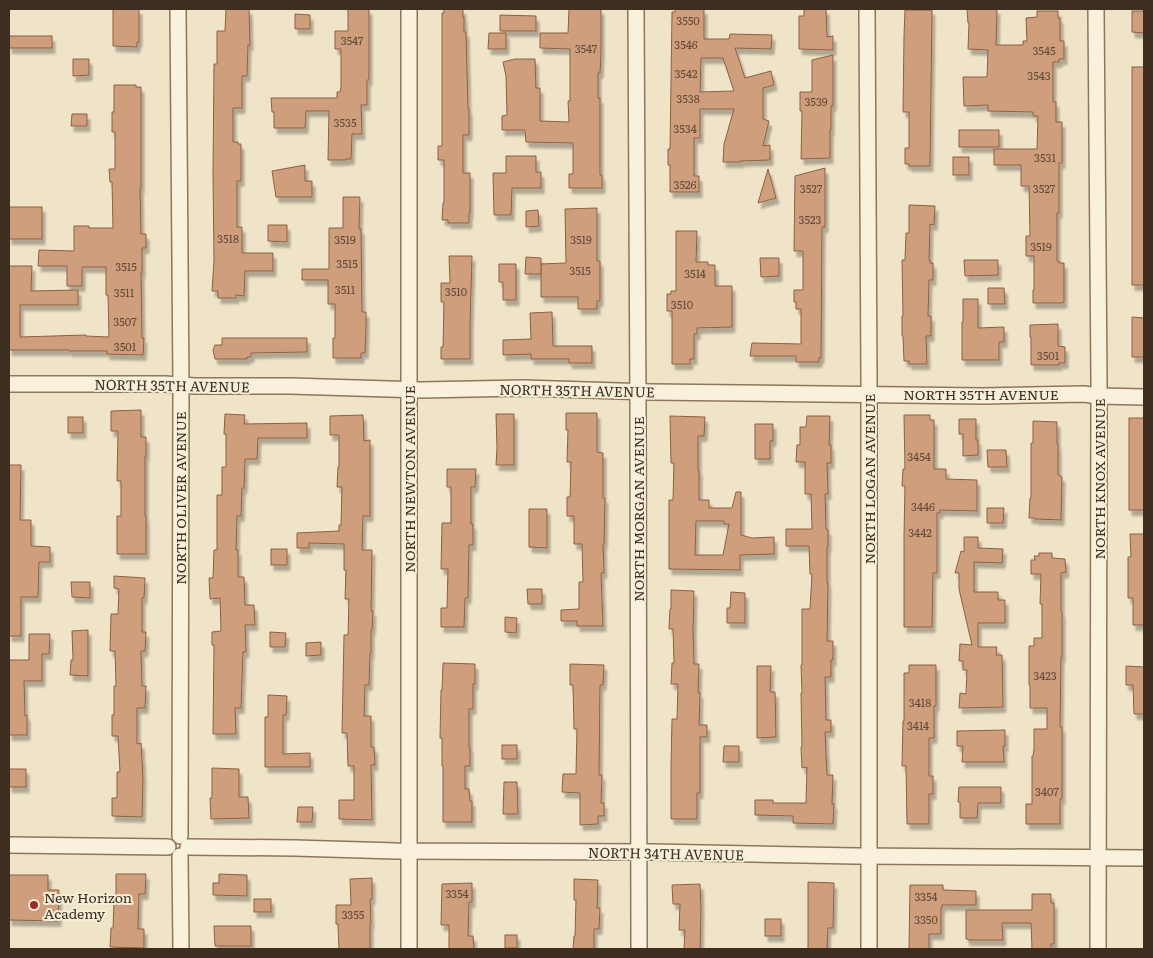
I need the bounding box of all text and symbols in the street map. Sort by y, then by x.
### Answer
house number: 3550 [676,12,700,28]
house number: 3547 [341,32,364,48]
house number: 3546 [674,36,698,52]
house number: 3547 [575,40,598,56]
house number: 3545 [1032,42,1056,58]
house number: 3542 [674,65,698,81]
house number: 3543 [1027,67,1051,83]
house number: 3538 [676,90,700,106]
house number: 3539 [804,93,828,109]
house number: 3535 [334,114,357,130]
house number: 3534 [673,120,697,136]
house number: 3531 [1034,149,1056,165]
house number: 3526 [674,176,697,192]
house number: 3527 [800,180,823,196]
house number: 3527 [1033,180,1056,196]
house number: 3523 [799,211,821,227]
house number: 3518 [217,230,239,246]
house number: 3519 [334,231,356,247]
house number: 3519 [570,231,592,247]
house number: 3519 [1030,238,1052,254]
house number: 3515 [336,255,358,271]
house number: 3515 [115,258,137,274]
house number: 3515 [569,262,591,278]
house number: 3514 [684,265,706,281]
house number: 3511 [335,281,356,297]
house number: 3510 [445,283,467,299]
house number: 3511 [114,284,135,300]
house number: 3510 [671,296,693,312]
house number: 3507 [113,313,137,329]
house number: 3501 [114,338,137,354]
house number: 3501 [1037,347,1060,363]
street label: NORTH 35TH AVENUE [94,374,250,396]
street label: NORTH 35TH AVENUE [499,379,655,401]
street label: NORTH 35TH AVENUE [903,384,1059,404]
street label: NORTH NEWTON AVENUE [399,385,419,573]
street label: NORTH LOGAN AVENUE [859,394,879,564]
street label: NORTH KNOX AVENUE [1089,398,1109,560]
street label: NORTH OLIVER AVENUE [170,411,190,585]
street label: NORTH MORGAN AVENUE [628,416,648,602]
house number: 3454 [907,448,931,464]
house number: 3446 [911,498,935,514]
house number: 3442 [908,524,932,540]
house number: 3423 [1033,667,1057,683]
house number: 3418 [909,694,931,710]
house number: 3414 [907,717,929,733]
house number: 3407 [1035,783,1059,799]
street label: NORTH 34TH AVENUE [588,842,744,864]
house number: 3354 [445,885,469,901]
place label: New Horizon Academy [44,887,132,923]
house number: 3354 [914,888,938,904]
marker: New Horizon Academy [28,899,40,911]
house number: 3355 [342,906,365,922]
house number: 3350 [914,911,938,927]

